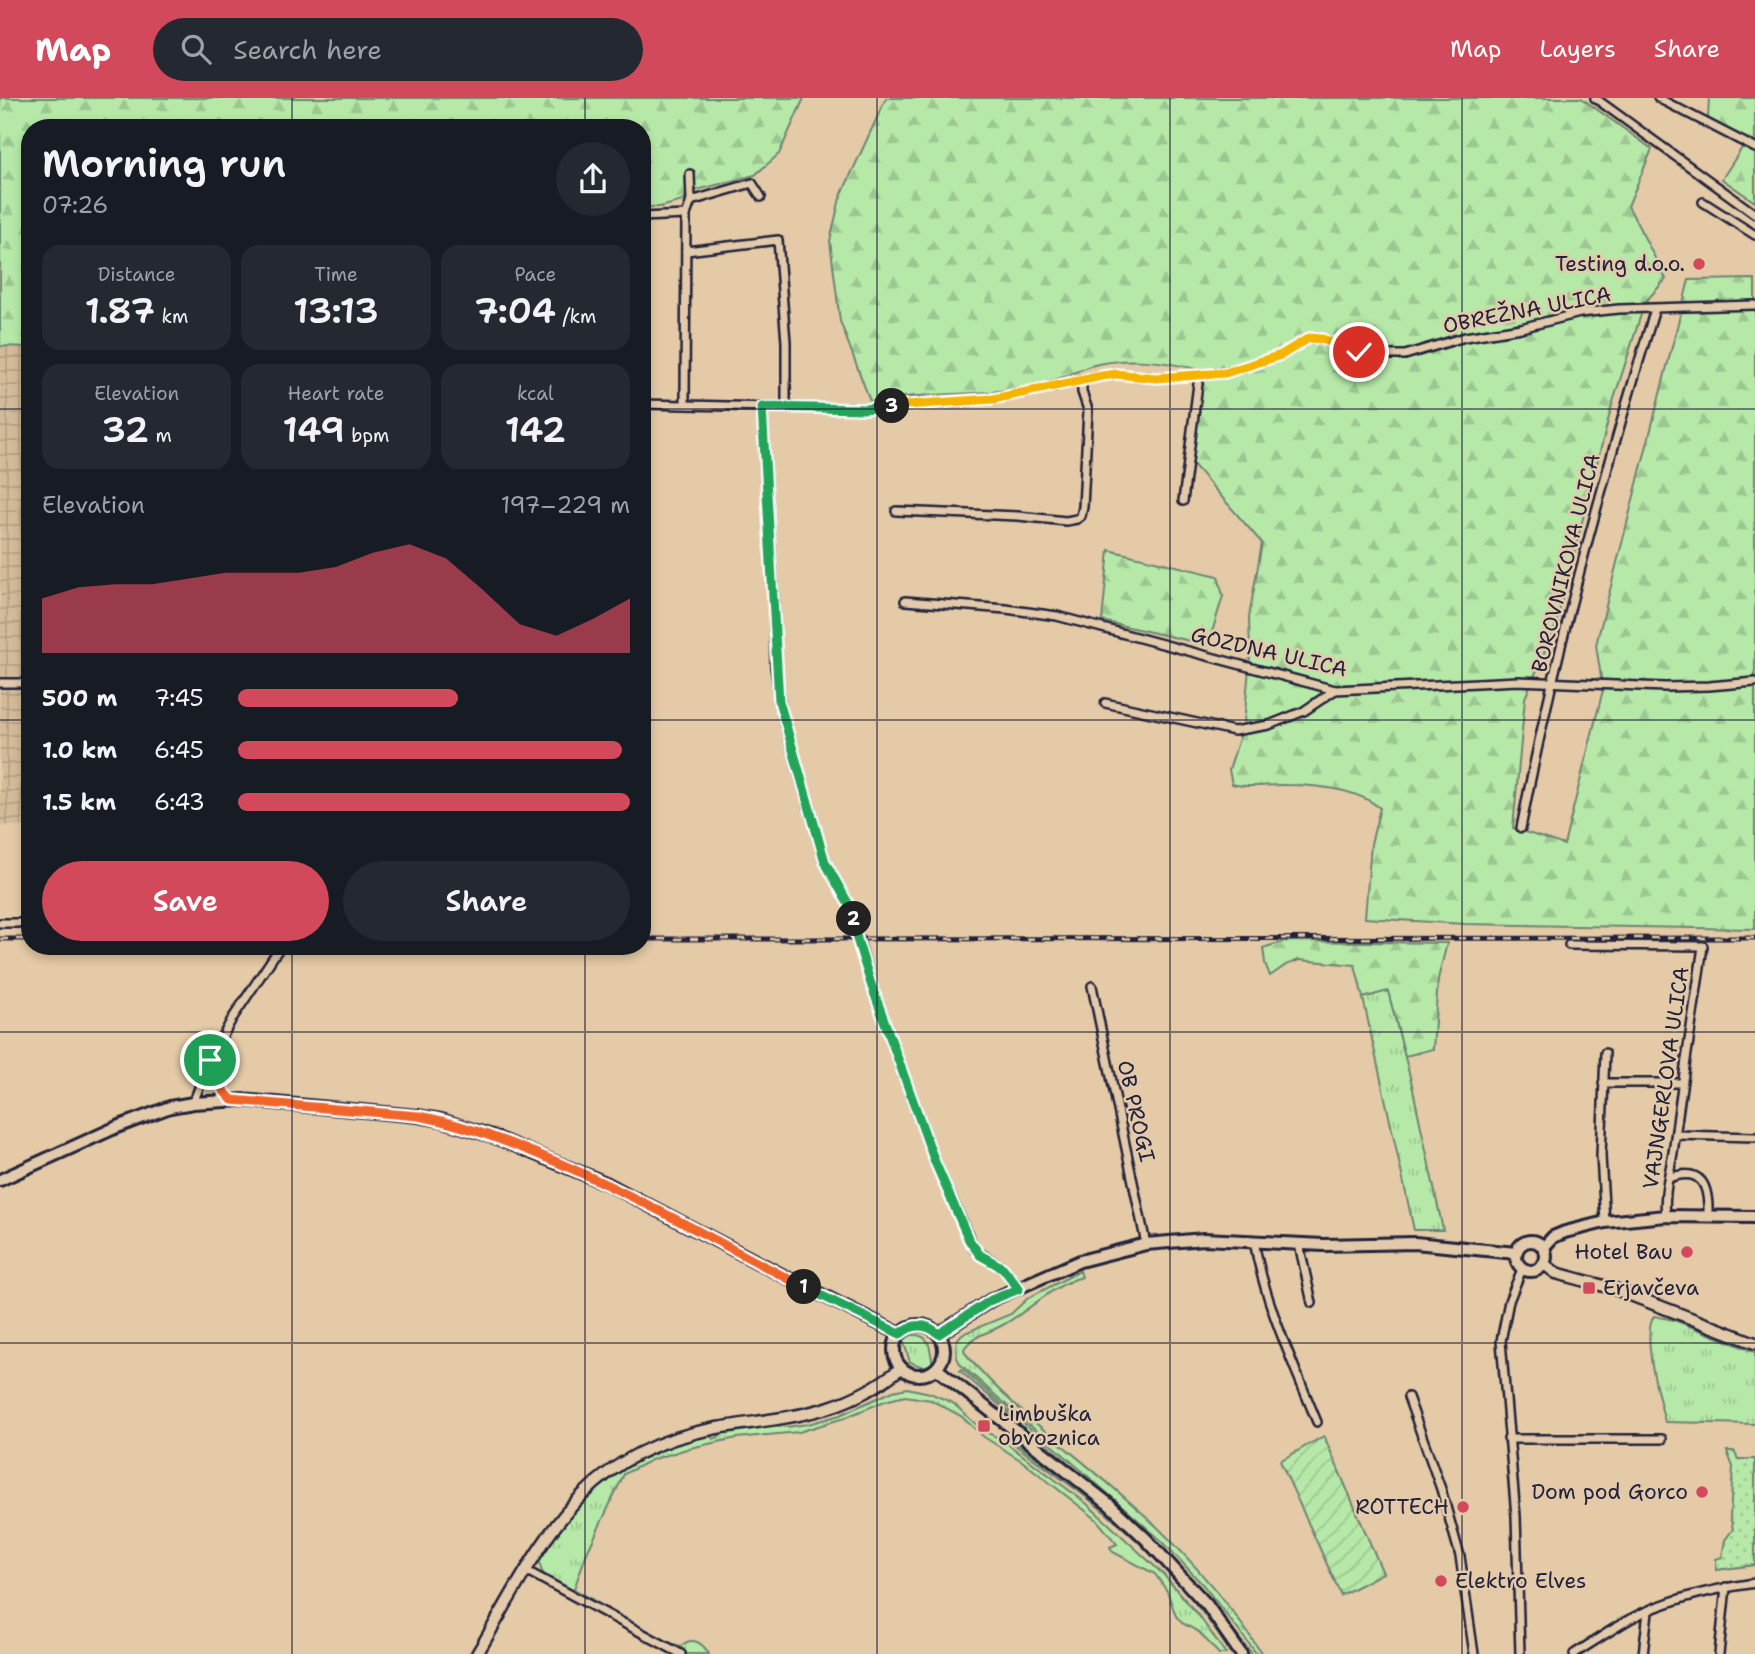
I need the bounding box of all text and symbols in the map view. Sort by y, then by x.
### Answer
search box [153,18,643,81]
text: Map [35,27,111,72]
icon: search [177,30,215,68]
text: Search here [233,32,382,67]
text: Map [1450,33,1501,65]
text: Layers [1539,33,1616,65]
text: Share [1654,33,1720,65]
text: Morning run [42,138,286,189]
button: share [556,142,630,216]
text: 07:26 [42,190,108,220]
place label: Testing d.o.o. [1555,250,1685,278]
marker: Testing d.o.o. [1691,256,1707,272]
text: Distance [98,262,176,287]
text: Time [314,262,358,287]
text: Pace [514,262,556,287]
street label: OBREŽNA ULICA [1440,279,1613,340]
text: 1.87 [85,287,155,334]
text: 13:13 [293,287,379,334]
text: 7:04 [474,287,556,334]
text: km [155,304,188,329]
text: /km [556,304,597,329]
pin [1329,322,1389,382]
icon: check [1340,333,1378,371]
text: Elevation [94,381,179,406]
text: Heart rate [288,381,384,406]
text: kcal [517,381,554,406]
pin: 3 [874,388,910,424]
text: 3 [885,393,898,418]
text: 32 [102,406,149,453]
text: 149 [282,406,345,453]
text: 142 [505,406,566,453]
text: m [149,423,172,448]
text: bpm [345,423,390,448]
street label: BOROVNIKOVA ULICA [1525,451,1607,675]
text: Elevation [42,490,145,520]
text: 197–229 m [501,490,630,520]
street label: GOZDNA ULICA [1188,620,1350,684]
text: 500 m [42,683,117,713]
text: 7:45 [154,683,204,713]
text: 1.0 km [42,735,117,765]
text: 6:45 [154,735,204,765]
text: 1.5 km [42,787,116,817]
text: 6:43 [154,787,205,817]
button: Save [42,861,329,941]
button: Share [343,861,630,941]
pin: 2 [836,902,872,936]
text: 2 [847,906,860,931]
street label: VAJNGERLOVA ULICA [1637,965,1695,1191]
pin [180,1030,240,1090]
icon: arrive [191,1041,229,1079]
street label: OB PROGI [1111,1057,1161,1165]
place label: Hotel Bau [1574,1238,1673,1266]
marker: Hotel Bau [1679,1244,1695,1260]
pin: 1 [786,1270,822,1304]
text: 1 [799,1274,808,1299]
place label: Erjavčeva [1603,1274,1699,1302]
marker: Erjavčeva [1581,1280,1597,1296]
place label: Limbuška obvoznica [998,1400,1100,1452]
marker: Limbuška obvoznica [976,1418,992,1434]
place label: Dom pod Gorco [1531,1478,1688,1506]
marker: Dom pod Gorco [1694,1484,1710,1500]
place label: ROTTECH [1355,1493,1449,1521]
marker: ROTTECH [1455,1499,1471,1515]
place label: Elektro Elves [1455,1567,1586,1595]
marker: Elektro Elves [1433,1573,1449,1589]

